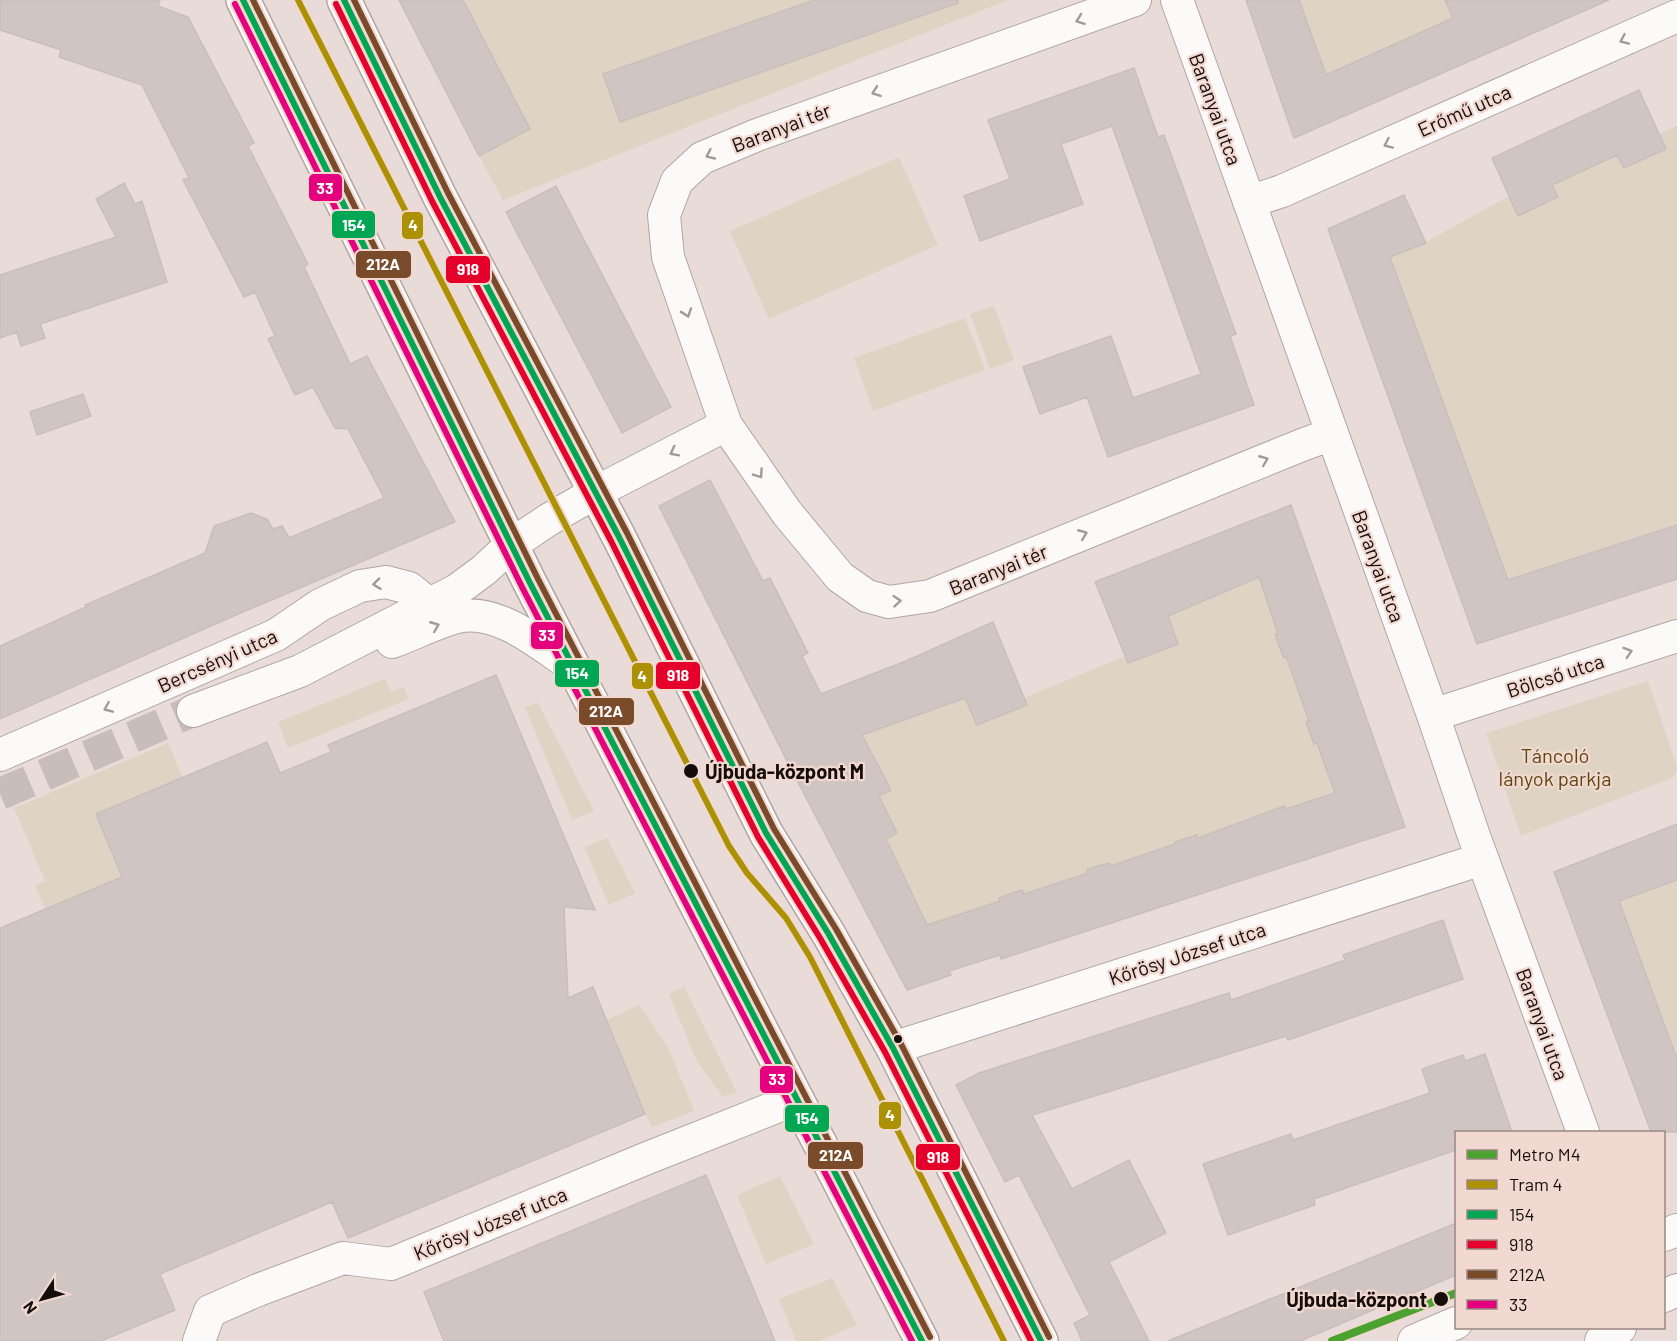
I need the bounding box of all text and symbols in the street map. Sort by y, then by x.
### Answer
one-way arrow [1075,12,1085,25]
one-way arrow [1619,32,1630,44]
street label: Baranyai utca [1185,50,1247,168]
street label: Erőmű utca [1414,79,1514,141]
one-way arrow [872,84,882,97]
street label: Baranyai tér [728,97,834,157]
one-way arrow [1383,137,1394,149]
one-way arrow [705,148,716,160]
line badge: 33 [308,173,343,202]
text: 33 [316,178,334,197]
line badge: 154 [331,210,376,239]
line badge: 4 [401,211,424,240]
text: 154 [342,215,366,234]
text: 4 [408,215,418,234]
line badge: 212A [355,250,412,279]
text: 212A [366,254,400,273]
line badge: 918 [445,255,491,284]
text: 918 [457,259,480,278]
one-way arrow [679,307,692,318]
one-way arrow [670,445,680,456]
one-way arrow [1258,455,1269,467]
one-way arrow [752,467,763,478]
street label: Baranyai utca [1348,507,1410,625]
one-way arrow [1077,529,1088,541]
street label: Baranyai tér [945,538,1051,600]
one-way arrow [372,577,381,589]
one-way arrow [892,594,901,607]
one-way arrow [429,621,440,633]
line badge: 33 [530,621,564,650]
street label: Bercsényi utca [154,623,280,697]
text: 33 [538,625,556,644]
one-way arrow [1622,647,1633,659]
street label: Bölcső utca [1503,648,1607,702]
line badge: 154 [554,659,600,688]
line badge: 918 [655,661,701,690]
line badge: 4 [631,662,654,690]
text: 154 [565,663,589,682]
text: 918 [667,665,690,684]
text: 4 [637,666,647,685]
line badge: 212A [578,697,635,726]
one-way arrow [103,701,114,713]
text: 212A [589,701,623,720]
park label: Táncoló lányok parkja [1499,743,1611,790]
place label: Újbuda-központ M [705,759,864,783]
marker: Újbuda-központ M [682,762,700,780]
street label: Kőrösy József utca [1106,916,1268,990]
street label: Baranyai utca [1512,965,1574,1083]
unlabelled marker [892,1033,904,1045]
line badge: 33 [759,1065,794,1094]
text: 33 [768,1069,786,1088]
line badge: 4 [878,1101,902,1130]
line badge: 154 [784,1104,830,1133]
text: 4 [885,1105,895,1124]
text: 154 [795,1108,819,1127]
legend [1455,1131,1665,1329]
line badge: 212A [807,1141,864,1170]
line badge: 918 [915,1143,961,1171]
text: Metro M4 [1509,1143,1581,1165]
text: 212A [819,1145,853,1164]
text: 918 [927,1147,950,1166]
text: Tram 4 [1509,1173,1562,1195]
street label: Kőrösy József utca [410,1181,570,1265]
text: 154 [1509,1203,1534,1225]
text: 918 [1509,1233,1534,1255]
text: 212A [1509,1263,1545,1285]
north arrow [12,1269,72,1329]
place label: Újbuda-központ [1286,1287,1427,1311]
marker: Újbuda-központ [1432,1290,1450,1308]
text: 33 [1509,1293,1528,1315]
text: N [19,1298,40,1318]

